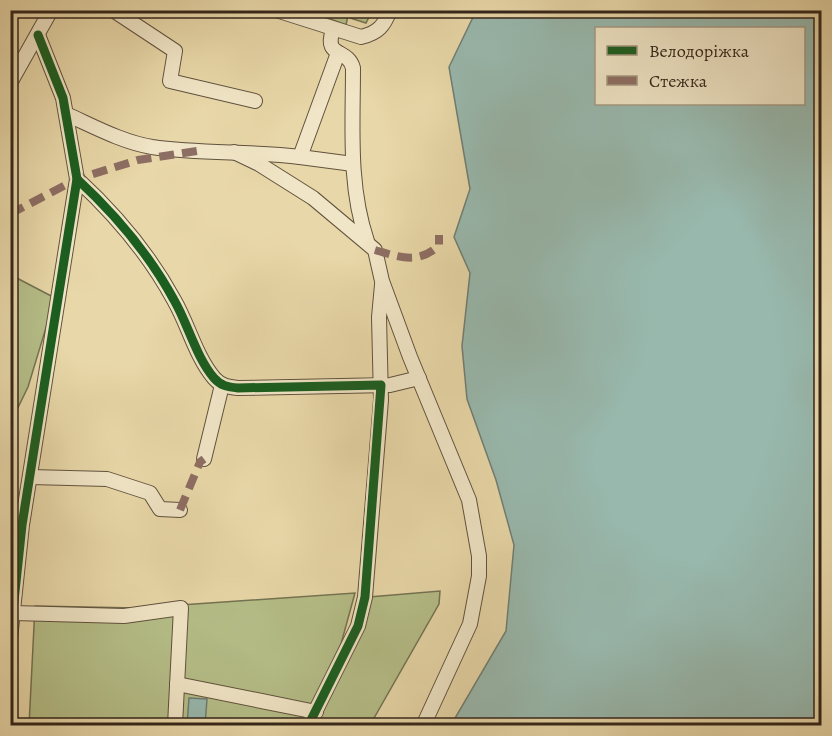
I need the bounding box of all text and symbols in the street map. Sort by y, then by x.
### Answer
legend [595,27,805,105]
text: Велодоріжка [649,39,750,63]
text: Стежка [649,69,708,93]

